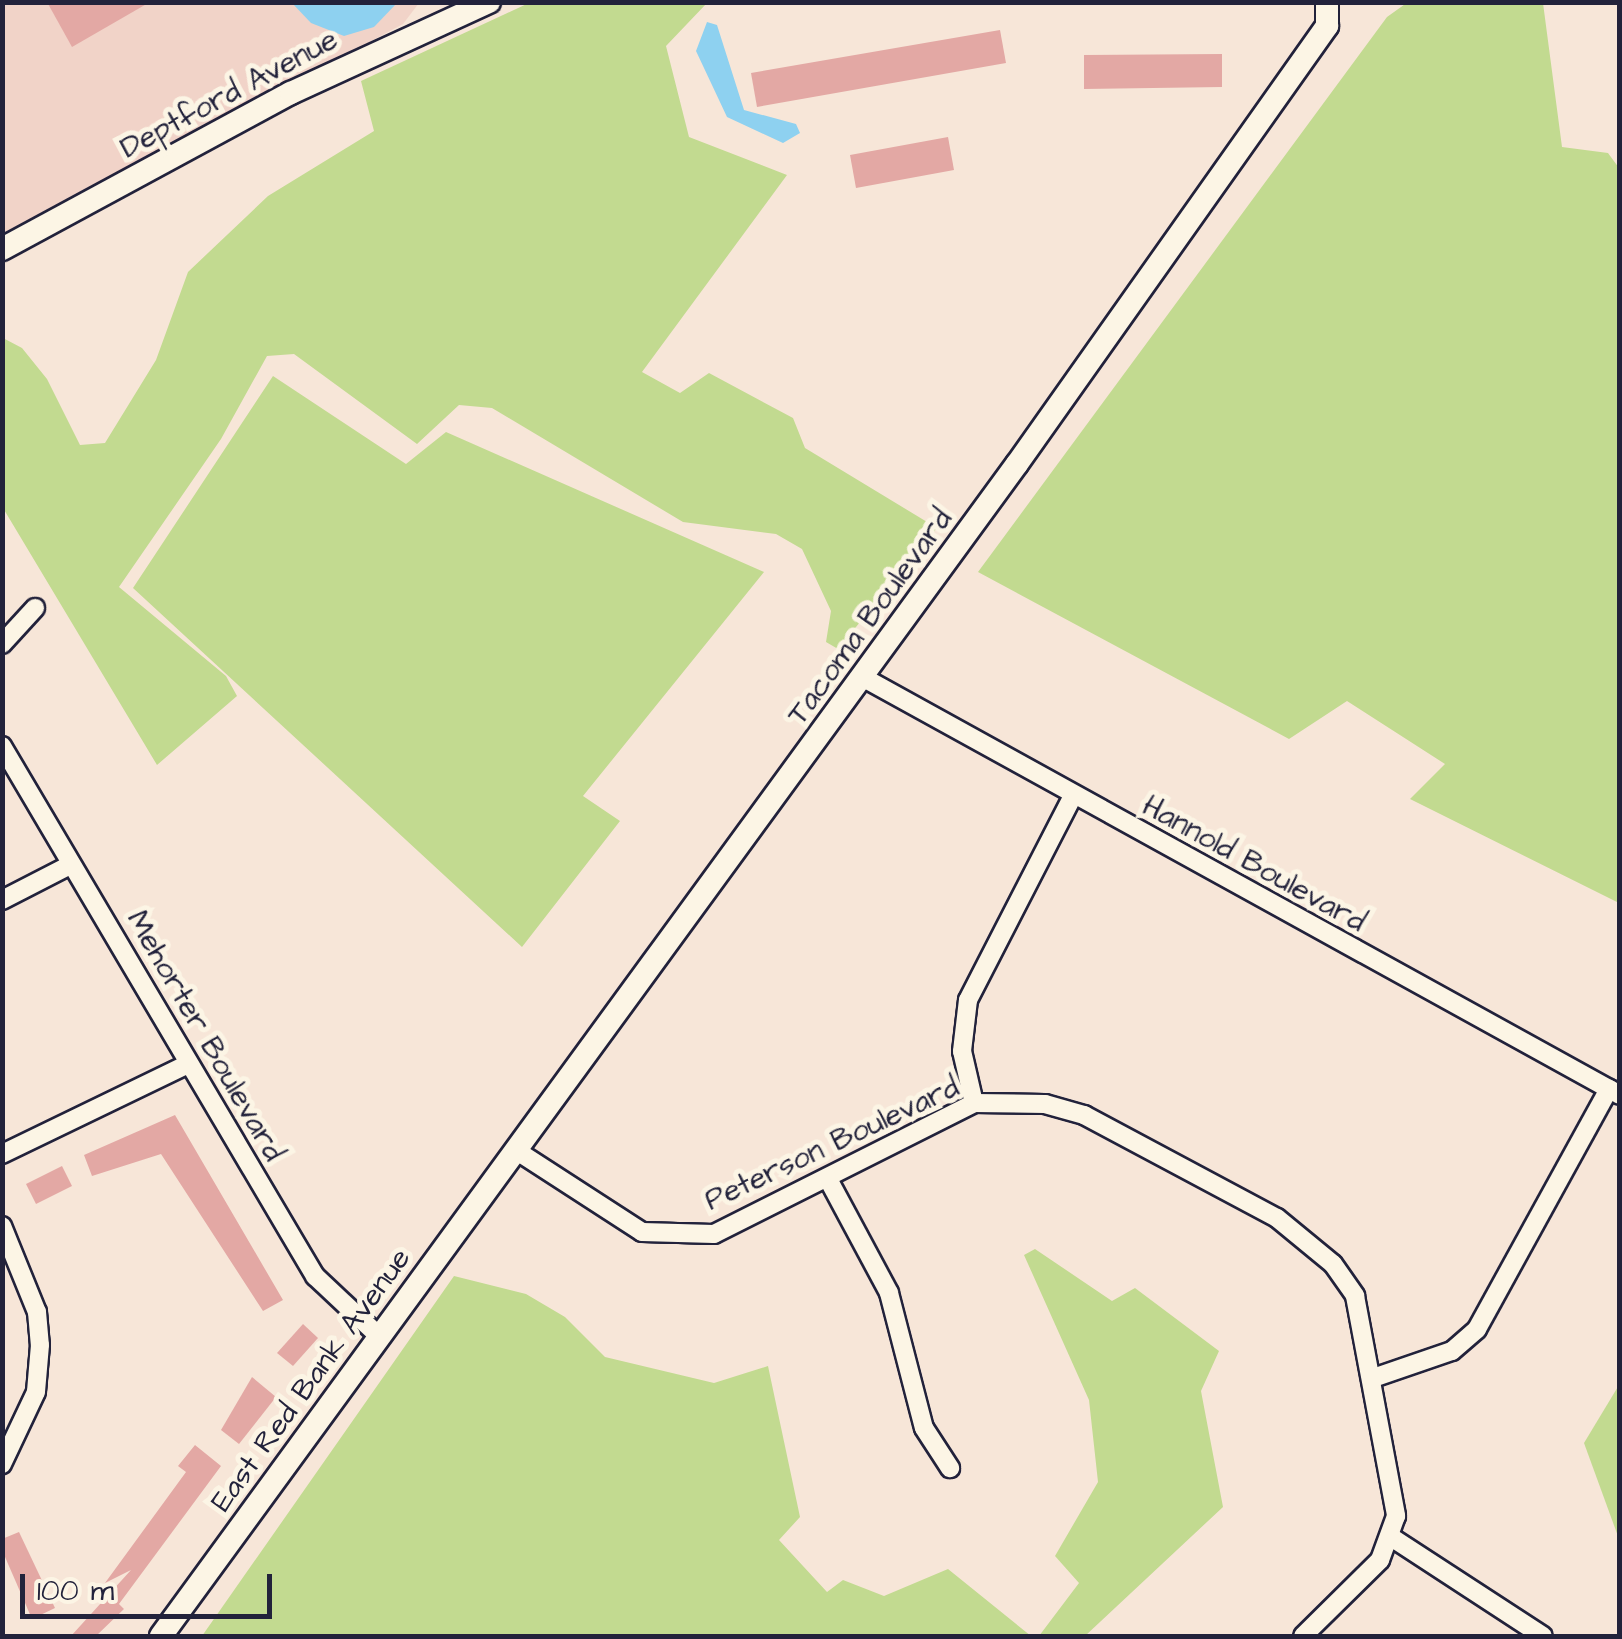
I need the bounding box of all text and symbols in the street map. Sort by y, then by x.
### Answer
street label: Deptford Avenue [114,22,344,166]
street label: Tacoma Boulevard [780,502,960,732]
street label: Hannold Boulevard [1136,788,1372,940]
street label: Mehorter Boulevard [119,904,291,1168]
street label: Peterson Boulevard [699,1069,965,1219]
street label: East Red Bank Avenue [203,1241,419,1519]
scale bar [25,1554,278,1616]
text: 100 m [37,1570,114,1612]

